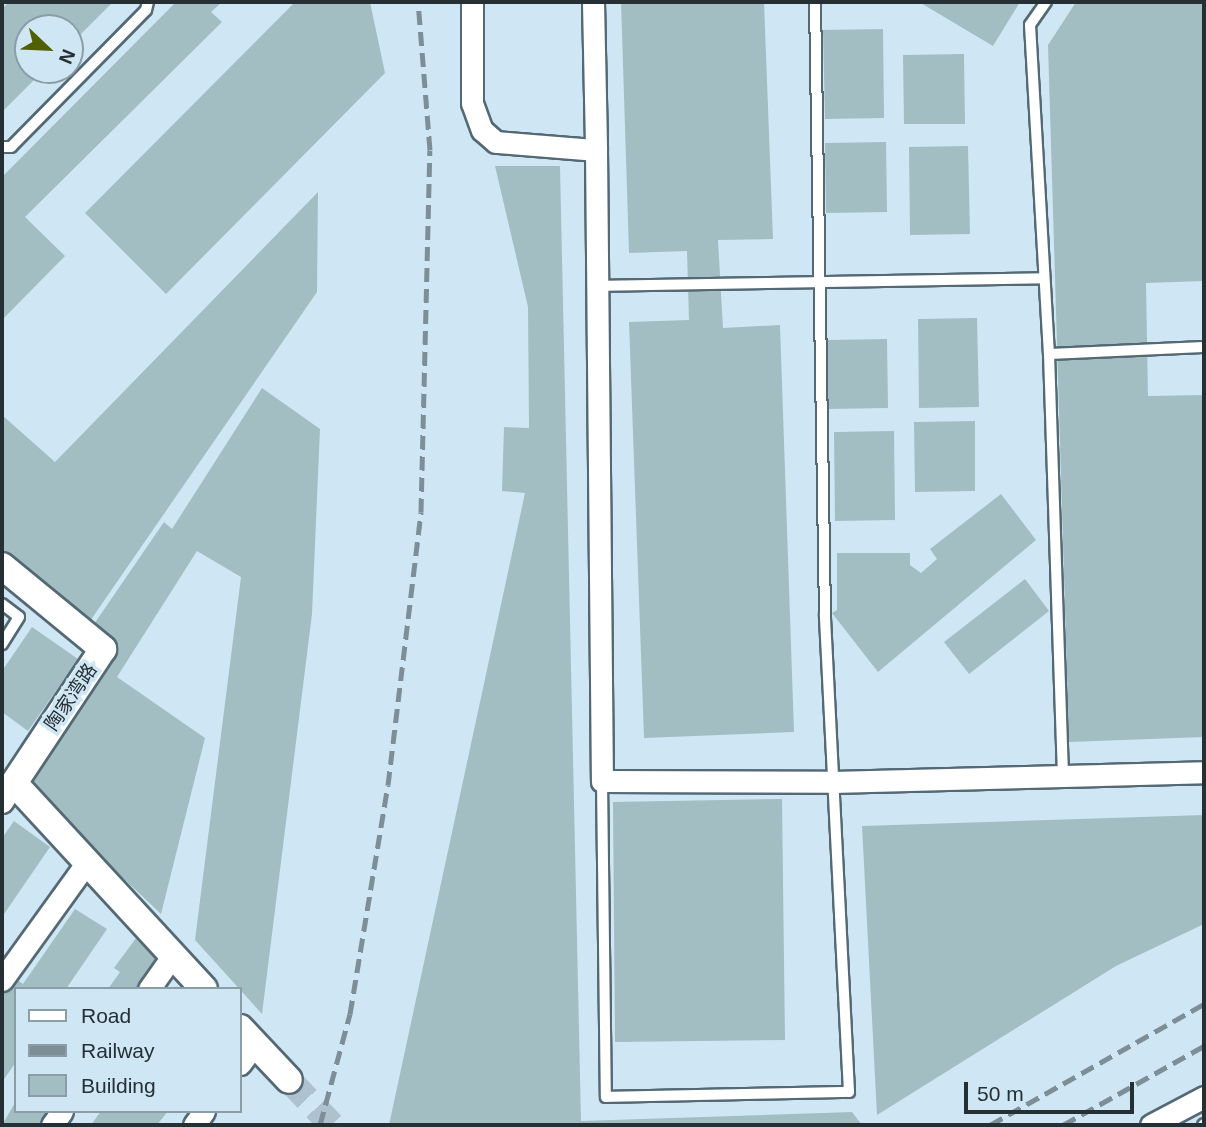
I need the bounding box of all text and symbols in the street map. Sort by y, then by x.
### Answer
north arrow [14,14,84,84]
text: N [55,46,79,67]
street label: 陶家湾路 [40,659,102,735]
legend [14,987,242,1113]
text: Road [81,1004,131,1027]
text: Railway [81,1039,155,1062]
scale bar [968,1068,1138,1112]
text: Building [81,1074,156,1097]
text: 50 m [977,1082,1024,1105]

